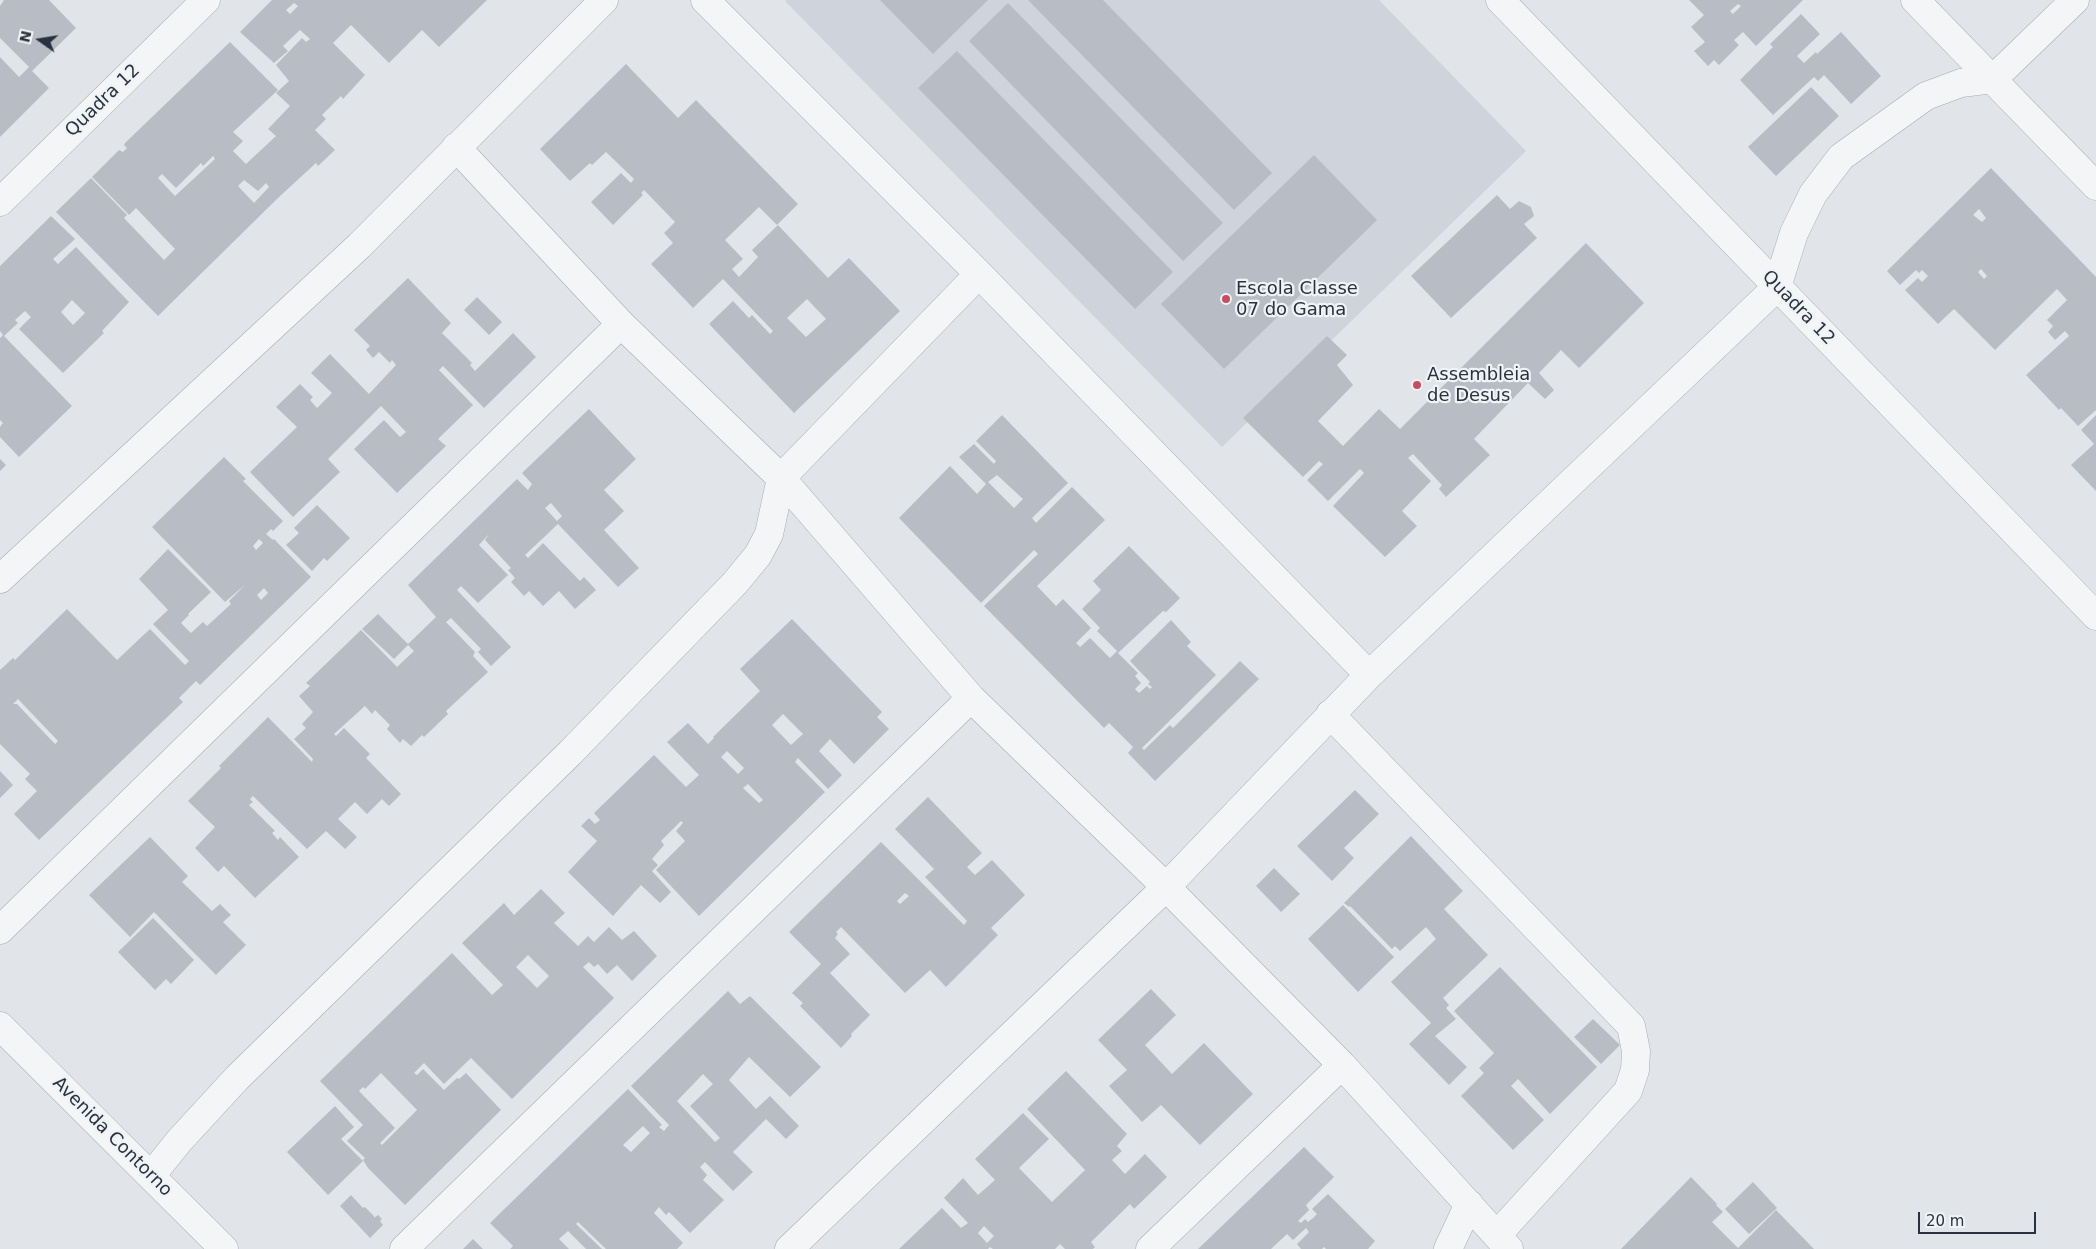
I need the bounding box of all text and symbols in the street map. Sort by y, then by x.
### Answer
north arrow [15,15,65,65]
text: N [16,29,34,44]
street label: Quadra 12 [61,60,145,142]
street label: Quadra 12 [1757,266,1839,350]
place label: Escola Classe 07 do Gama [1236,278,1358,320]
marker: Escola Classe 07 do Gama [1220,293,1232,305]
place label: Assembleia de Desus [1427,364,1530,406]
marker: Assembleia de Desus [1411,379,1423,391]
street label: Avenida Contorno [48,1073,176,1201]
scale bar [1921,1202,2038,1234]
text: 20 m [1926,1212,1964,1230]

